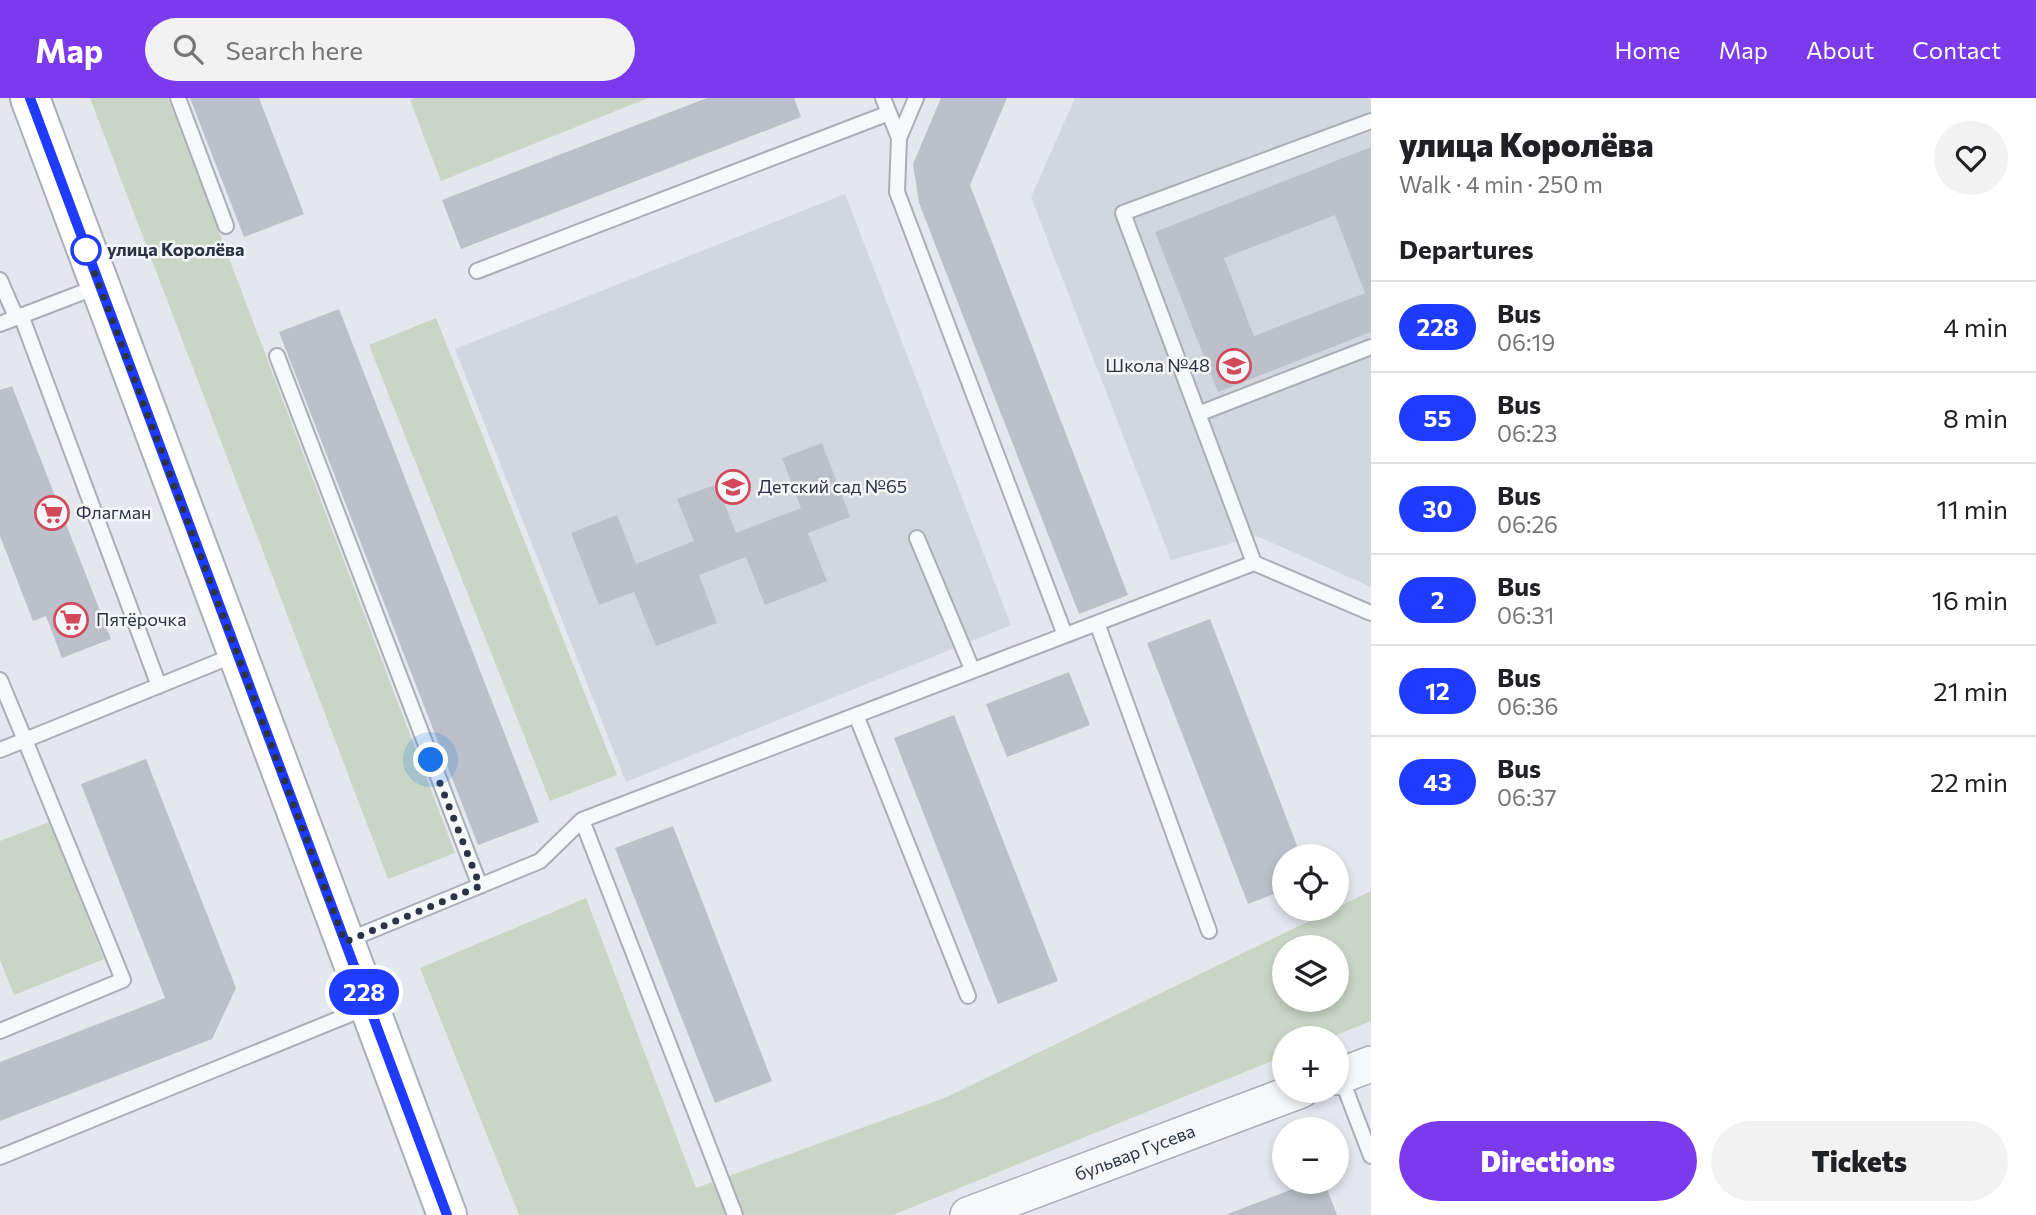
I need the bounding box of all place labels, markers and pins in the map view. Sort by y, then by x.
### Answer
marker: улица Королёва [71,235,101,265]
place label: улица Королёва [107,238,244,260]
school or university icon: Школа №48 [1215,347,1253,385]
place label: Школа №48 [1105,354,1210,376]
school or university icon: Детский сад №65 [714,468,752,506]
place label: Детский сад №65 [758,475,907,497]
supermarket icon: Флагман [33,494,71,532]
place label: Флагман [76,501,151,523]
supermarket icon: Пятёрочка [52,601,90,639]
place label: Пятёрочка [96,608,187,630]

